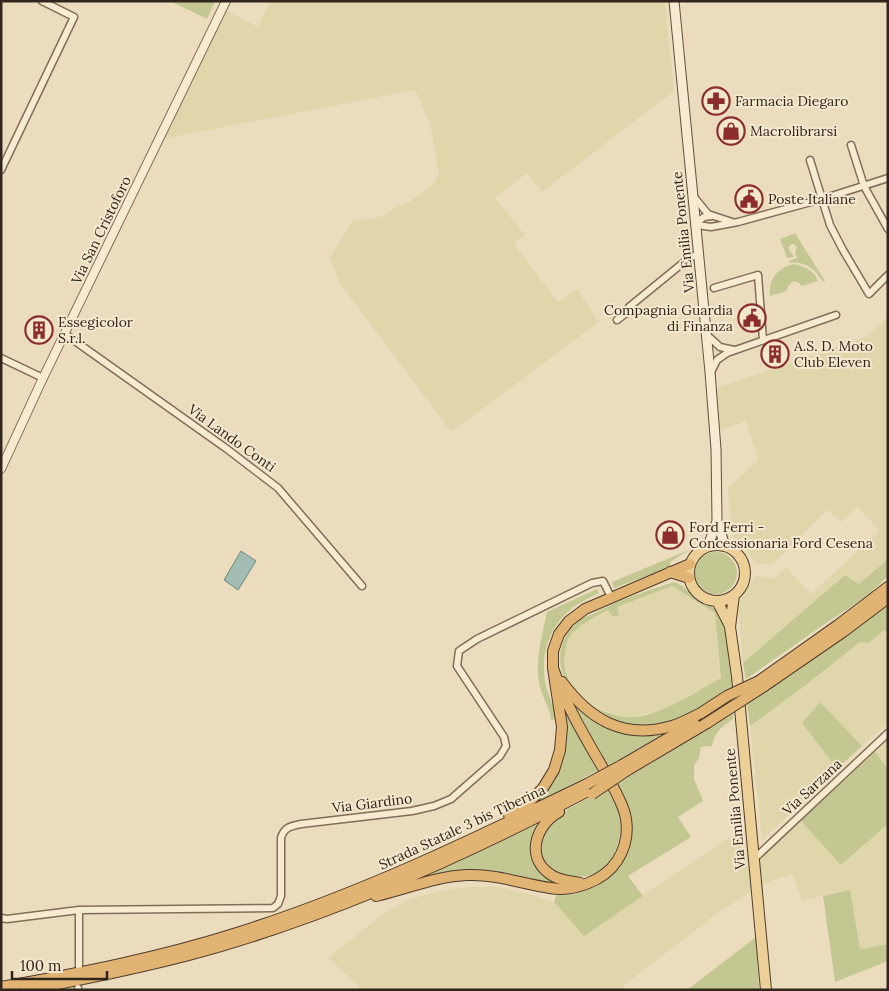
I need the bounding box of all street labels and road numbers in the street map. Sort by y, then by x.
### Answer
street label: Via Emilia Ponente [668,170,698,294]
street label: Via San Cristoforo [67,173,135,288]
street label: Via Lando Conti [184,400,279,476]
street label: Via Emilia Ponente [721,747,749,871]
street label: Via Sarzana [778,755,846,820]
street label: Strada Statale 3 bis Tiberina [376,780,548,874]
street label: Via Giardino [330,789,413,817]

